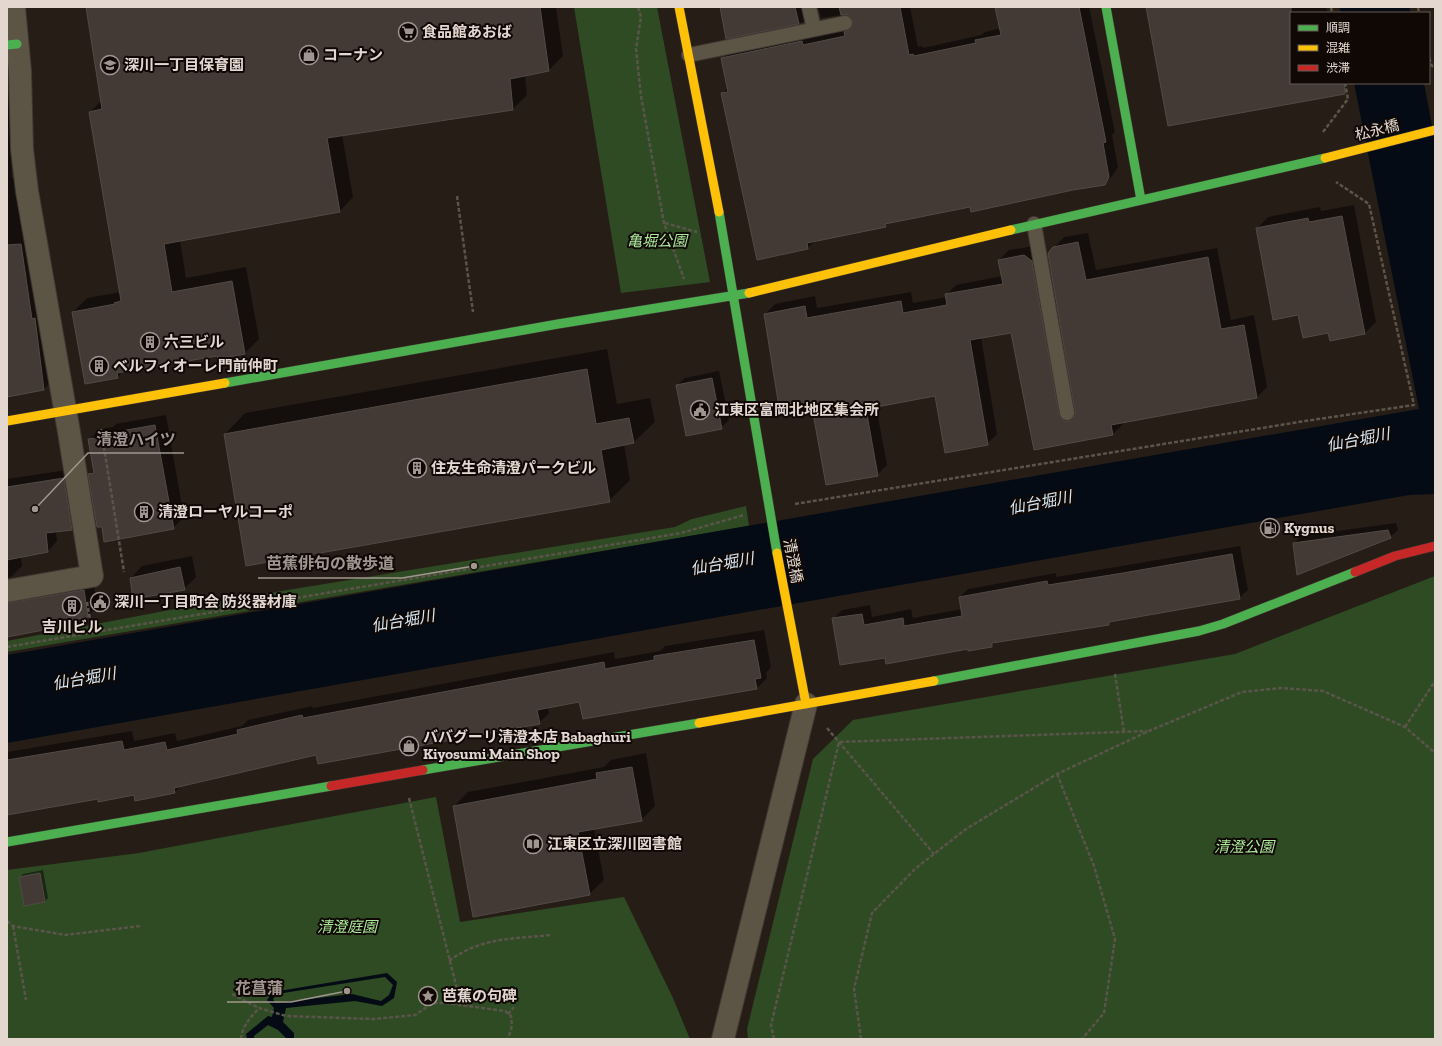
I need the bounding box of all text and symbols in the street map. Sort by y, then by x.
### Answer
legend [1290,12,1430,84]
supermarket icon: 食品館あおば [397,21,419,43]
text: 順調 [1326,21,1350,35]
place label: 食品館あおば [422,23,512,41]
text: 混雑 [1326,41,1350,55]
shop icon: コーナン [298,44,320,66]
place label: コーナン [323,46,383,64]
school or university icon: 深川一丁目保育園 [99,54,121,76]
place label: 深川一丁目保育園 [124,56,244,74]
text: 渋滞 [1326,61,1350,75]
street label: 松永橋 [1353,116,1401,144]
park label: 亀堀公園 [627,232,689,250]
building icon: 六三ビル [139,331,161,353]
place label: 六三ビル [164,333,224,351]
building icon: ベルフィオーレ門前仲町 [88,355,110,377]
place label: ベルフィオーレ門前仲町 [113,357,278,375]
public building icon: 江東区富岡北地区集会所 [689,399,711,421]
place label: 江東区富岡北地区集会所 [714,401,879,419]
water label: 仙台堀川 [1325,424,1393,455]
callout: 清澄ハイツ [88,425,184,453]
text: 清澄ハイツ [96,430,176,449]
building icon: 住友生命清澄パークビル [406,457,428,479]
place label: 住友生命清澄パークビル [431,459,596,477]
water label: 仙台堀川 [1007,487,1075,518]
building icon: 清澄ローヤルコーポ [133,501,155,523]
place label: 清澄ローヤルコーポ [158,503,293,521]
fuel station icon: Kygnus [1259,517,1281,539]
place label: Kygnus [1284,519,1335,537]
street label: 清澄橋 [780,537,806,585]
water label: 仙台堀川 [689,548,757,578]
callout: 芭蕉俳句の散歩道 [258,550,402,578]
text: 芭蕉俳句の散歩道 [266,554,394,573]
public building icon: 深川一丁目町会 防災器材庫 [89,591,111,613]
place label: 深川一丁目町会 防災器材庫 [114,593,297,611]
building icon: 吉川ビル [61,595,83,617]
water label: 仙台堀川 [370,605,438,635]
place label: 吉川ビル [42,618,102,636]
water label: 仙台堀川 [51,663,119,693]
place label: ババグーリ清澄本店 Babaghuri Kiyosumi Main Shop [423,728,631,763]
shop icon: ババグーリ清澄本店 Babaghuri Kiyosumi Main Shop [398,735,420,757]
library icon: 江東区立深川図書館 [522,833,544,855]
place label: 江東区立深川図書館 [547,835,682,853]
park label: 清澄公園 [1214,838,1276,856]
park label: 清澄庭園 [317,918,379,936]
callout: 花菖蒲 [227,974,291,1002]
text: 花菖蒲 [235,979,283,998]
place icon: 芭蕉の句碑 [417,985,439,1007]
place label: 芭蕉の句碑 [442,987,517,1005]

